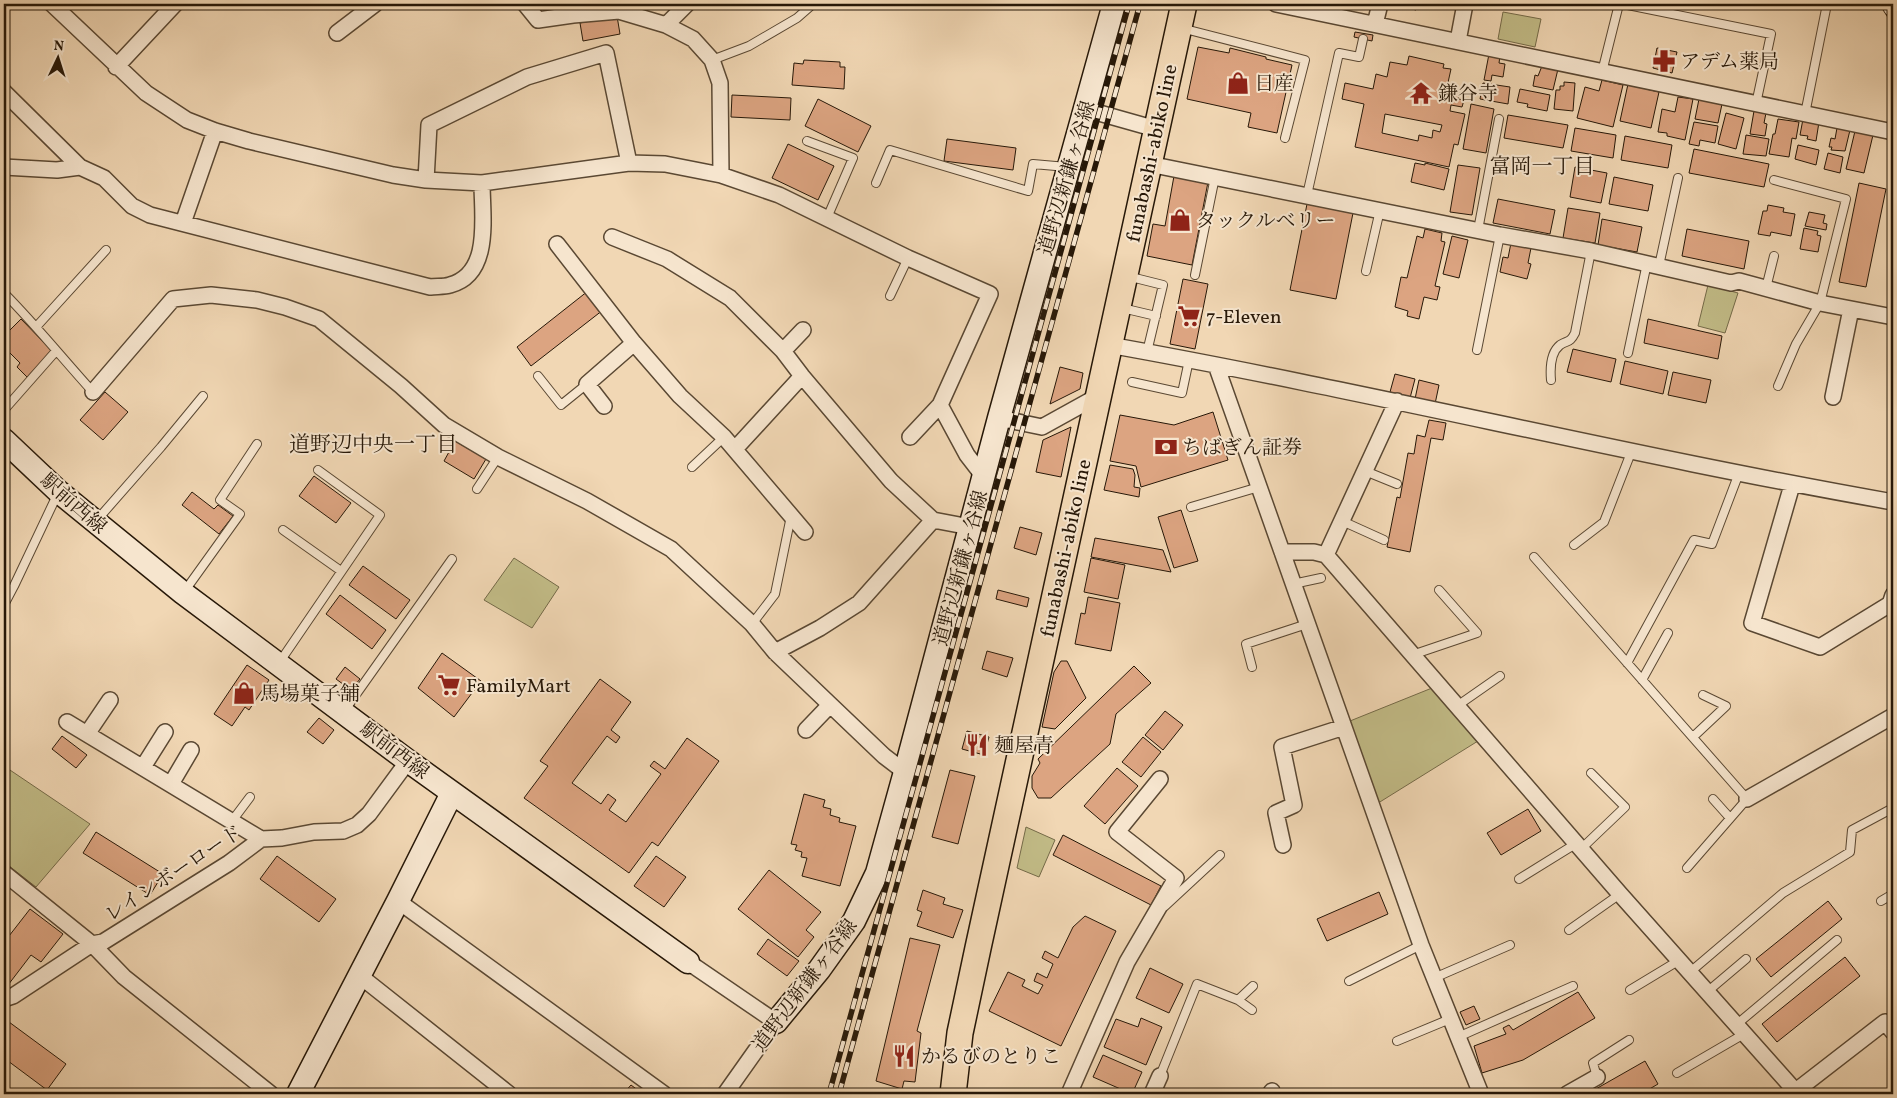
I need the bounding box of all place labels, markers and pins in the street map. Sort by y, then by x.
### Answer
pharmacy icon: アデム薬局 [1651,48,1677,74]
place label: アデム薬局 [1680,49,1779,77]
shop icon: 日産 [1225,70,1251,96]
place label: 日産 [1254,71,1294,99]
temple icon: 鎌谷寺 [1408,80,1434,106]
place label: 鎌谷寺 [1438,81,1498,109]
shop icon: タックルベリー [1167,207,1193,233]
place label: タックルベリー [1196,208,1335,236]
supermarket icon: 7-Eleven [1176,303,1202,329]
place label: 7-Eleven [1206,304,1282,332]
bank icon: ちばぎん証券 [1153,434,1179,460]
place label: ちばぎん証券 [1182,435,1302,463]
supermarket icon: FamilyMart [436,672,462,698]
place label: FamilyMart [466,673,571,701]
shop icon: 馬場菓子舗 [231,680,257,706]
place label: 馬場菓子舗 [260,681,360,709]
restaurant icon: 麺屋青 [964,732,990,758]
place label: 麺屋青 [994,733,1054,761]
restaurant icon: かるびのとりこ [891,1043,917,1069]
place label: かるびのとりこ [921,1044,1061,1072]

